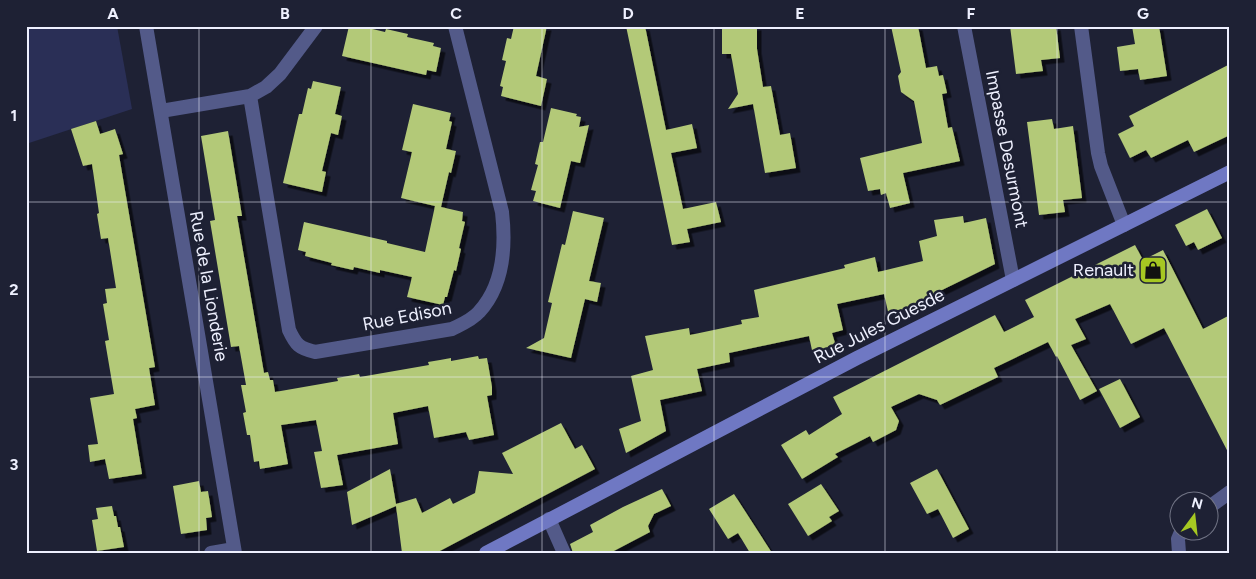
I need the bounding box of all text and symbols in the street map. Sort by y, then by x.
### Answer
text: A [107,4,119,23]
text: B [280,4,290,23]
text: C [450,4,462,23]
text: D [622,4,634,23]
text: E [795,4,805,23]
text: F [967,4,976,23]
text: G [1137,4,1149,23]
street label: Impasse Desurmont [981,68,1033,230]
text: 1 [11,106,17,125]
street label: Rue de la Lionderie [185,209,233,363]
shop icon: Renault [1138,255,1168,285]
place label: Renault [1073,259,1134,281]
text: 2 [9,280,19,299]
street label: Rue Jules Guesde [810,283,948,368]
street label: Rue Edison [361,297,453,335]
text: 3 [10,455,19,474]
north arrow [1168,492,1218,542]
text: N [1190,494,1205,514]

